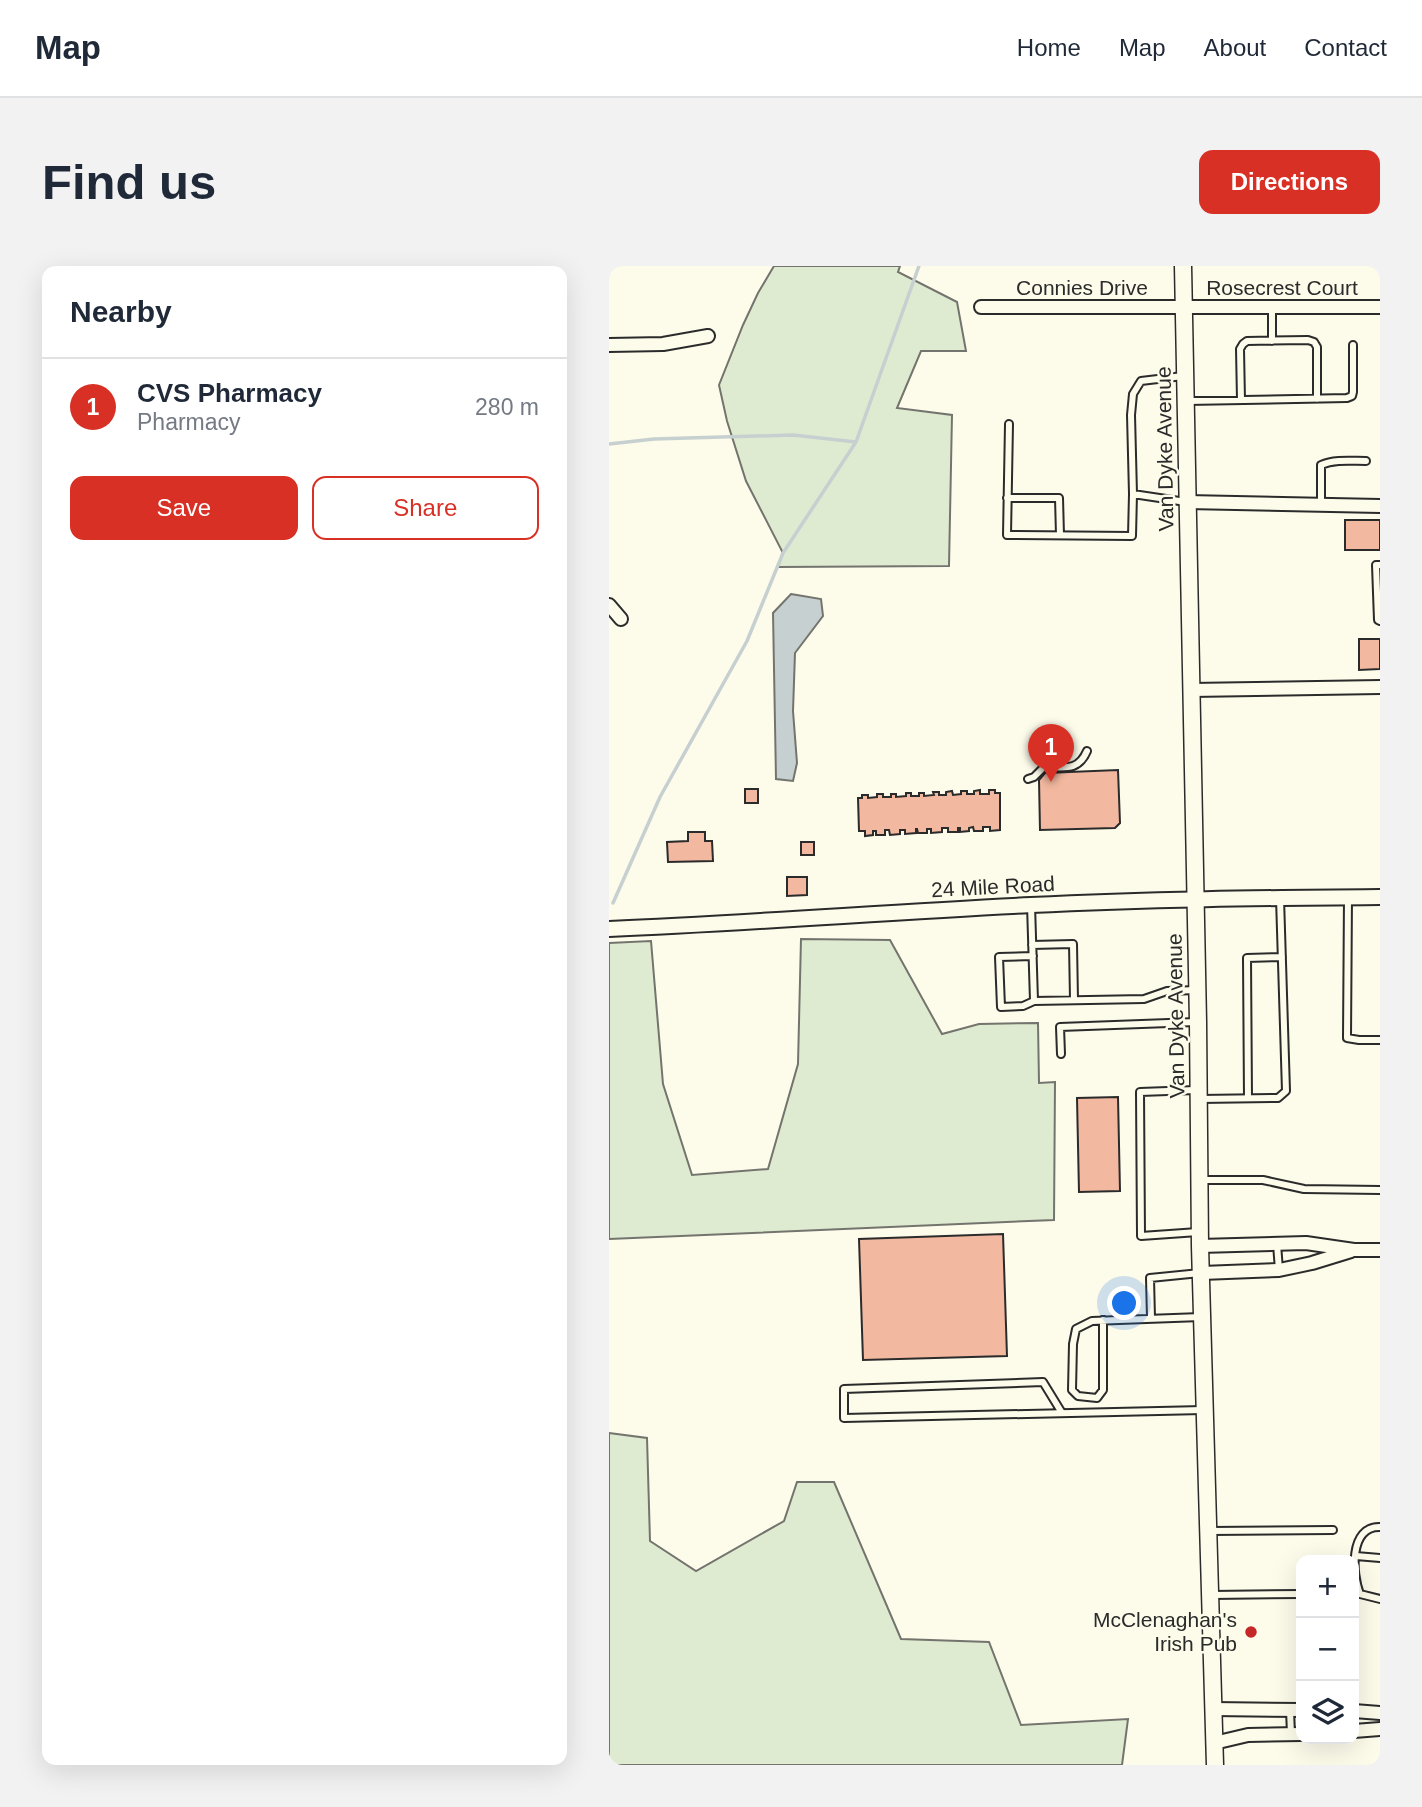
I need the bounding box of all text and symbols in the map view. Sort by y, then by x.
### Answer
text: Map [35,29,101,66]
text: Home [1017,34,1081,61]
text: Map [1119,34,1166,61]
text: About [1204,34,1266,61]
text: Contact [1304,34,1387,61]
button: Directions [1199,150,1380,214]
text: Find us [42,155,216,209]
street label: Connies Drive [1016,276,1148,299]
street label: Rosecrest Court [1206,276,1358,299]
text: Nearby [70,295,172,328]
street label: Van Dyke Avenue [1152,366,1177,532]
text: CVS Pharmacy [137,378,322,408]
text: 1 [87,394,99,420]
text: 280 m [475,394,539,420]
text: Pharmacy [137,409,241,435]
button: Save [70,476,298,540]
button: Share [312,476,539,540]
pin: 1 [1028,724,1074,782]
street label: 24 Mile Road [931,872,1055,901]
street label: Van Dyke Avenue [1163,933,1188,1099]
your location [1107,1286,1141,1320]
map controls [1296,1555,1359,1744]
button: + [1296,1555,1359,1618]
place label: McClenaghan's Irish Pub [1093,1608,1237,1655]
button: − [1296,1618,1359,1681]
marker: McClenaghan's Irish Pub [1243,1624,1259,1640]
button: layers [1296,1681,1359,1744]

